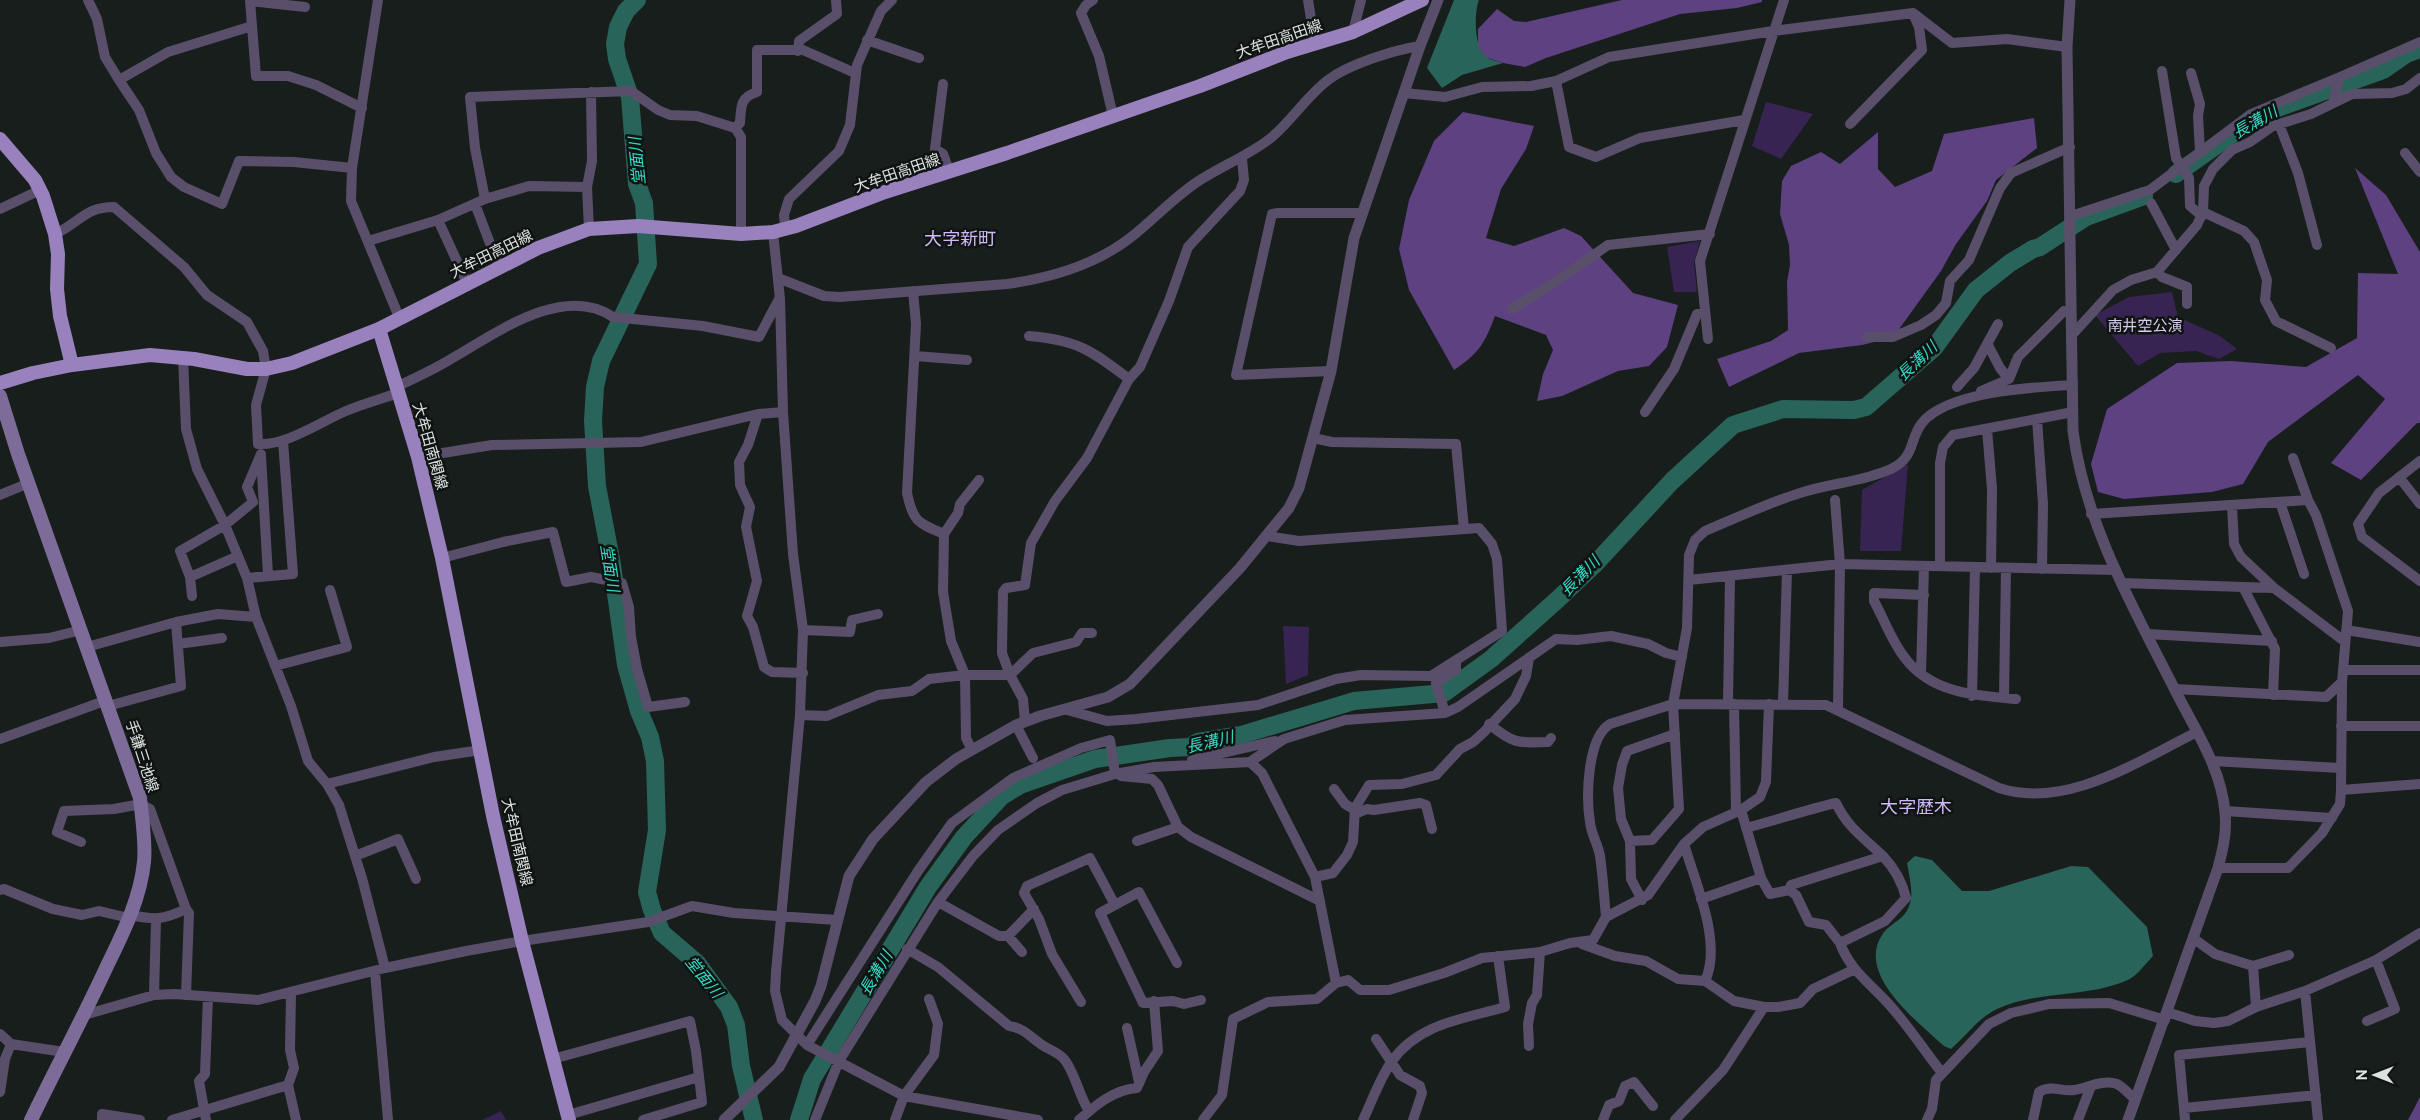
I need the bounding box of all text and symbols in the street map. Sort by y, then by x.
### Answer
street label: 大牟田高田線 [1234,16,1324,62]
water label: 長溝川 [2229,101,2282,142]
water label: 堂面川 [625,134,649,186]
street label: 大牟田高田線 [852,150,942,196]
street label: 大牟田高田線 [447,226,535,282]
district label: 大字新町 [924,228,996,249]
park label: 南井空公演 [2107,317,2183,335]
water label: 長溝川 [1893,336,1942,384]
street label: 大牟田南関線 [409,400,451,492]
water label: 堂面川 [597,543,623,595]
water label: 長溝川 [1556,551,1605,600]
street label: 手鎌三池線 [122,718,162,794]
water label: 長溝川 [1184,727,1237,757]
street label: 大牟田南関線 [498,796,536,888]
district label: 大字歴木 [1880,796,1952,817]
water label: 長溝川 [855,946,898,998]
water label: 堂面川 [682,952,728,1003]
north arrow [2350,1050,2400,1100]
text: N [2354,1070,2370,1080]

